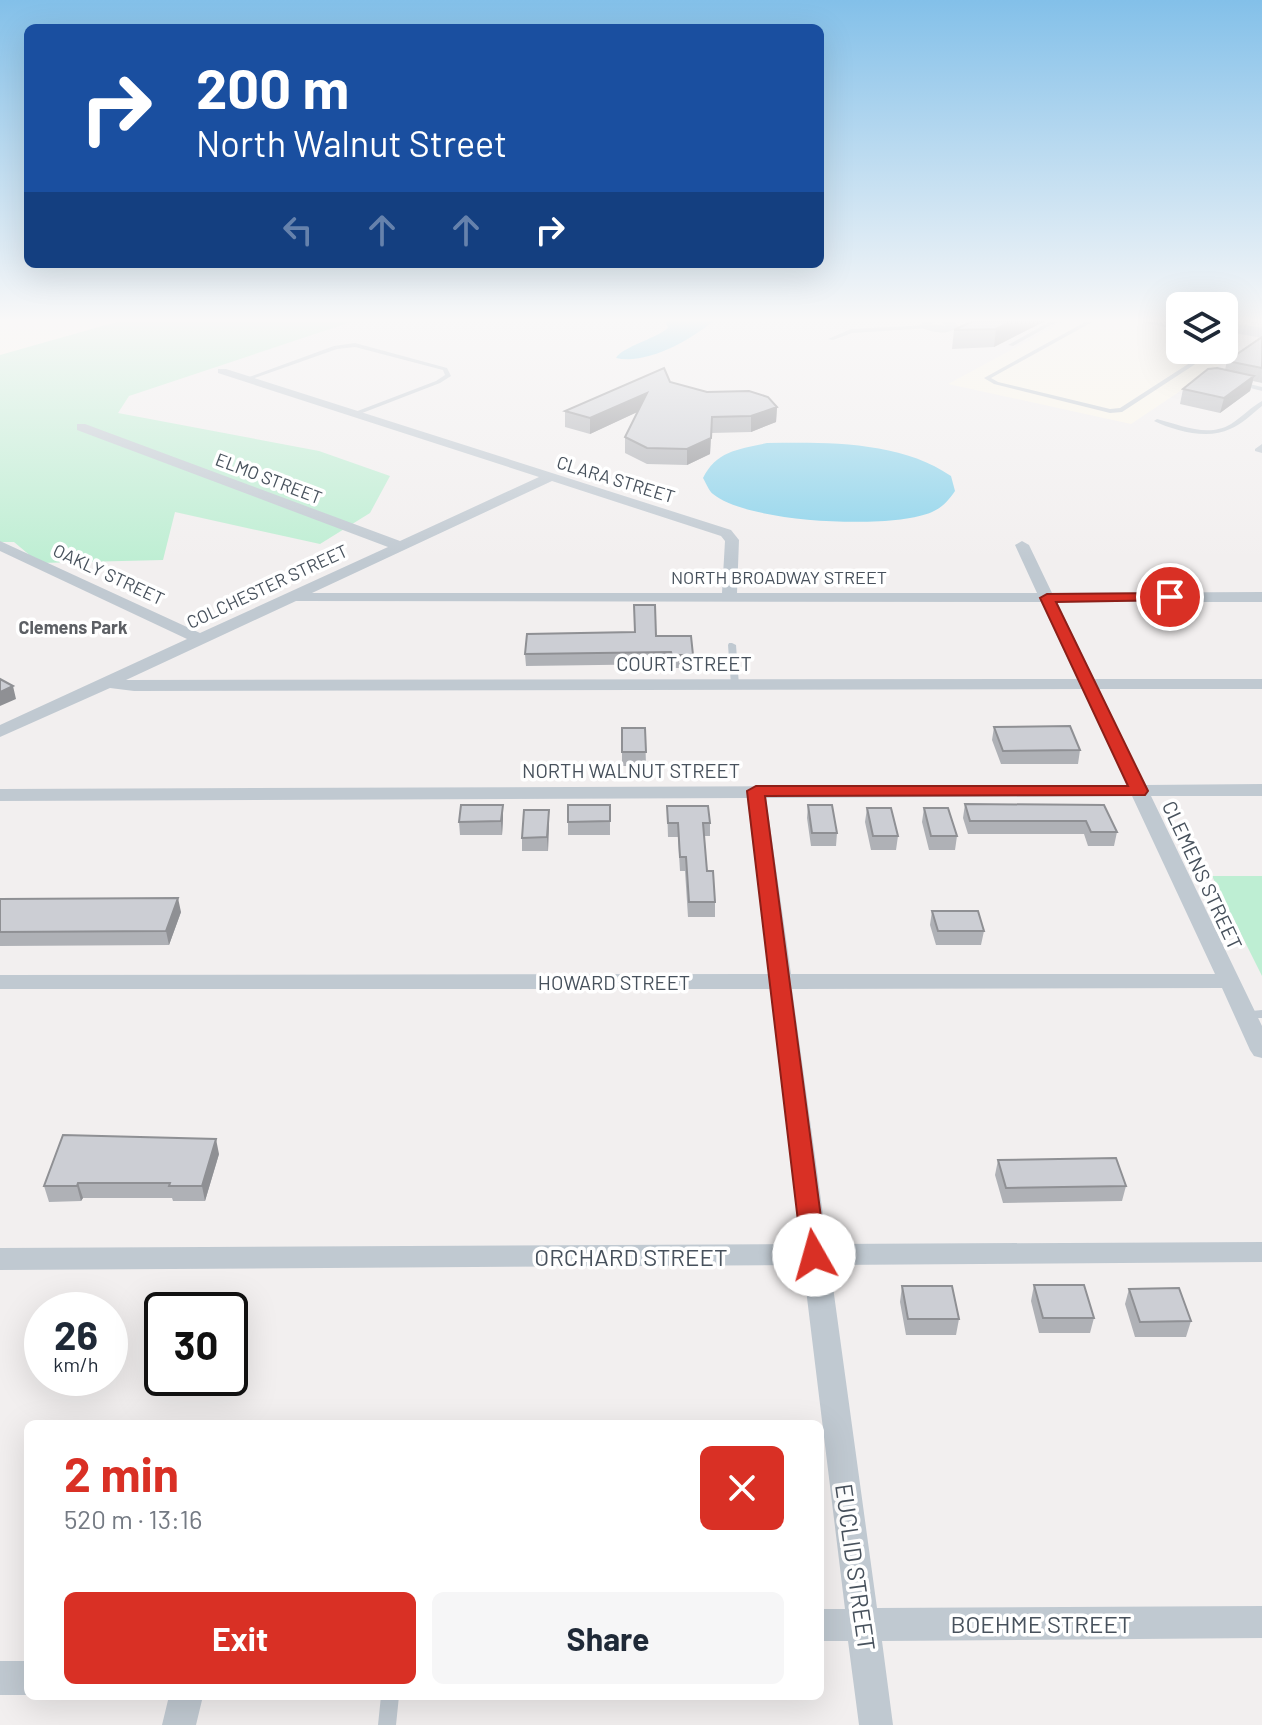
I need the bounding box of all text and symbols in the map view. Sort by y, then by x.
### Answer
text: 200 m [196,53,349,120]
icon: right [64,56,168,160]
text: North Walnut Street [196,121,507,164]
icon: left [276,208,320,252]
icon: ahead [360,208,404,252]
icon: ahead [444,208,488,252]
icon: right [528,208,572,252]
map controls [1166,292,1238,364]
button: layers [1166,292,1238,364]
street label: ELMO STREET [213,448,325,508]
street label: CLARA STREET [554,451,678,507]
street label: OAKLY STREET [50,539,168,609]
street label: COLCHESTER STREET [183,539,351,633]
pin [1136,563,1204,631]
street label: NORTH BROADWAY STREET [671,566,887,588]
icon: arrive [1148,575,1192,619]
district label: Clemens Park [18,616,128,638]
street label: COURT STREET [616,651,752,675]
street label: NORTH WALNUT STREET [522,758,740,782]
street label: CLEMENS STREET [1158,797,1248,953]
street label: HOWARD STREET [538,970,690,994]
position arrow [772,1213,856,1297]
street label: ORCHARD STREET [534,1242,728,1271]
speed limit sign: 30 [144,1292,248,1396]
text: 26 [54,1310,98,1358]
text: km/h [53,1352,99,1376]
text: 2 min [64,1444,179,1502]
button: close [700,1446,784,1530]
street label: EUCLID STREET [830,1482,882,1652]
text: 520 m · 13:16 [64,1503,202,1534]
button: Exit [64,1592,416,1684]
button: Share [432,1592,784,1684]
street label: BOEHME STREET [950,1609,1132,1638]

